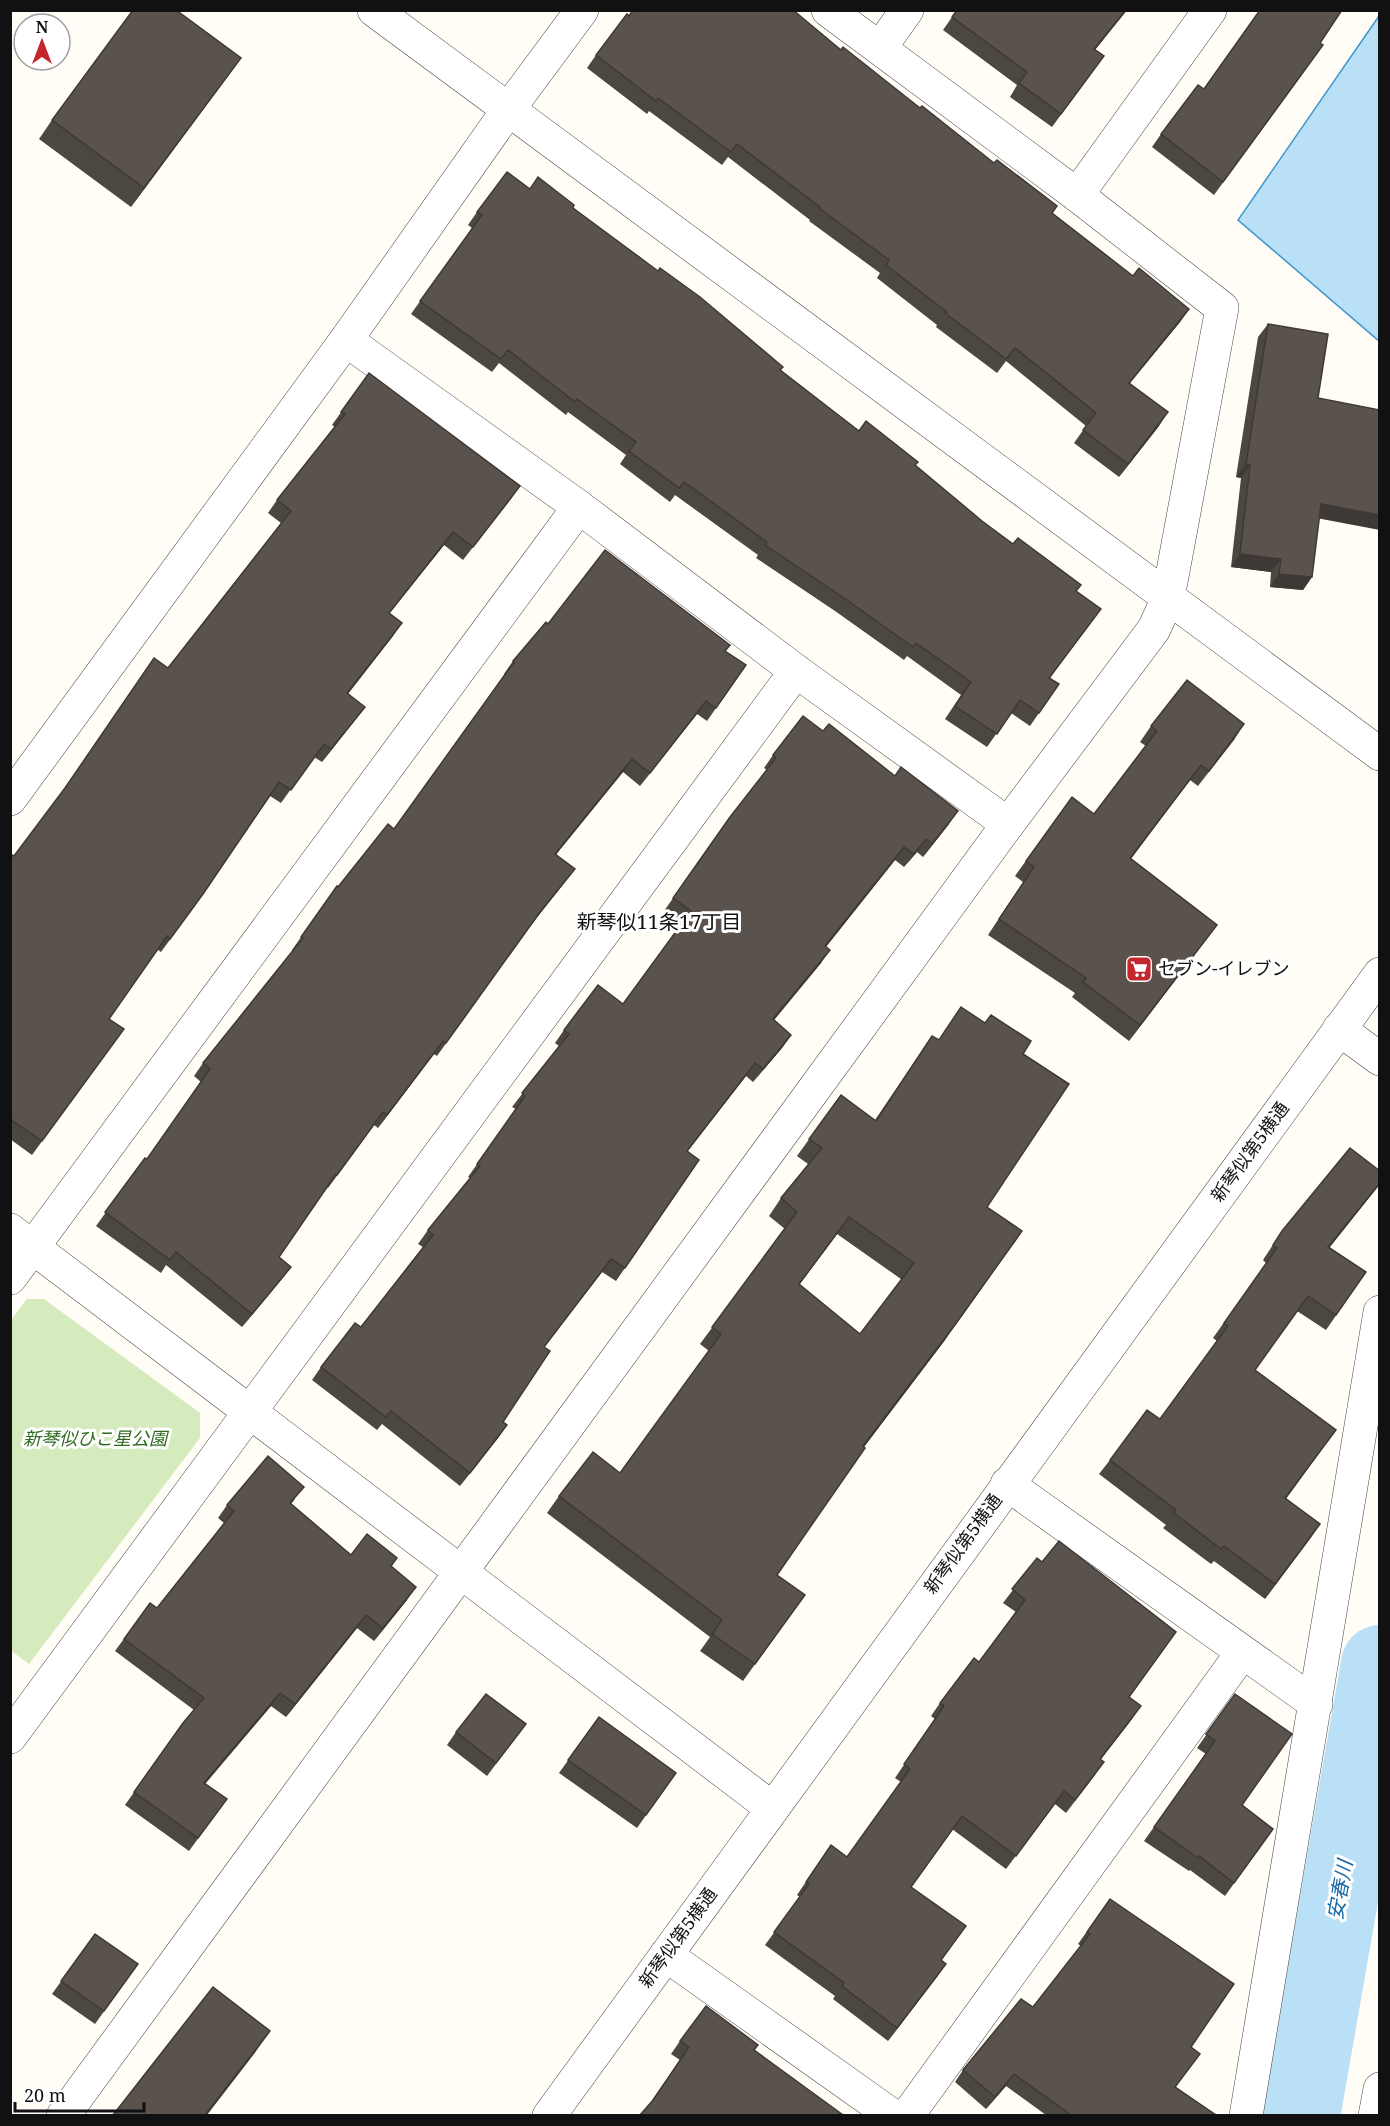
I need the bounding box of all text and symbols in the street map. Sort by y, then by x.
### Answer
north arrow [12,12,72,72]
text: N [36,16,49,38]
district label: 新琴似11条17丁目 [577,908,741,935]
supermarket icon: セブン-イレブン [1124,954,1154,984]
place label: セブン-イレブン [1158,956,1290,980]
street label: 新琴似第5横通 [1205,1097,1294,1206]
park label: 新琴似ひこ星公園 [23,1426,170,1450]
street label: 新琴似第5横通 [918,1489,1007,1598]
water label: 安春川 [1321,1856,1358,1922]
street label: 新琴似第5横通 [633,1883,722,1992]
scale bar [15,2075,144,2113]
text: 20 m [24,2083,66,2107]

